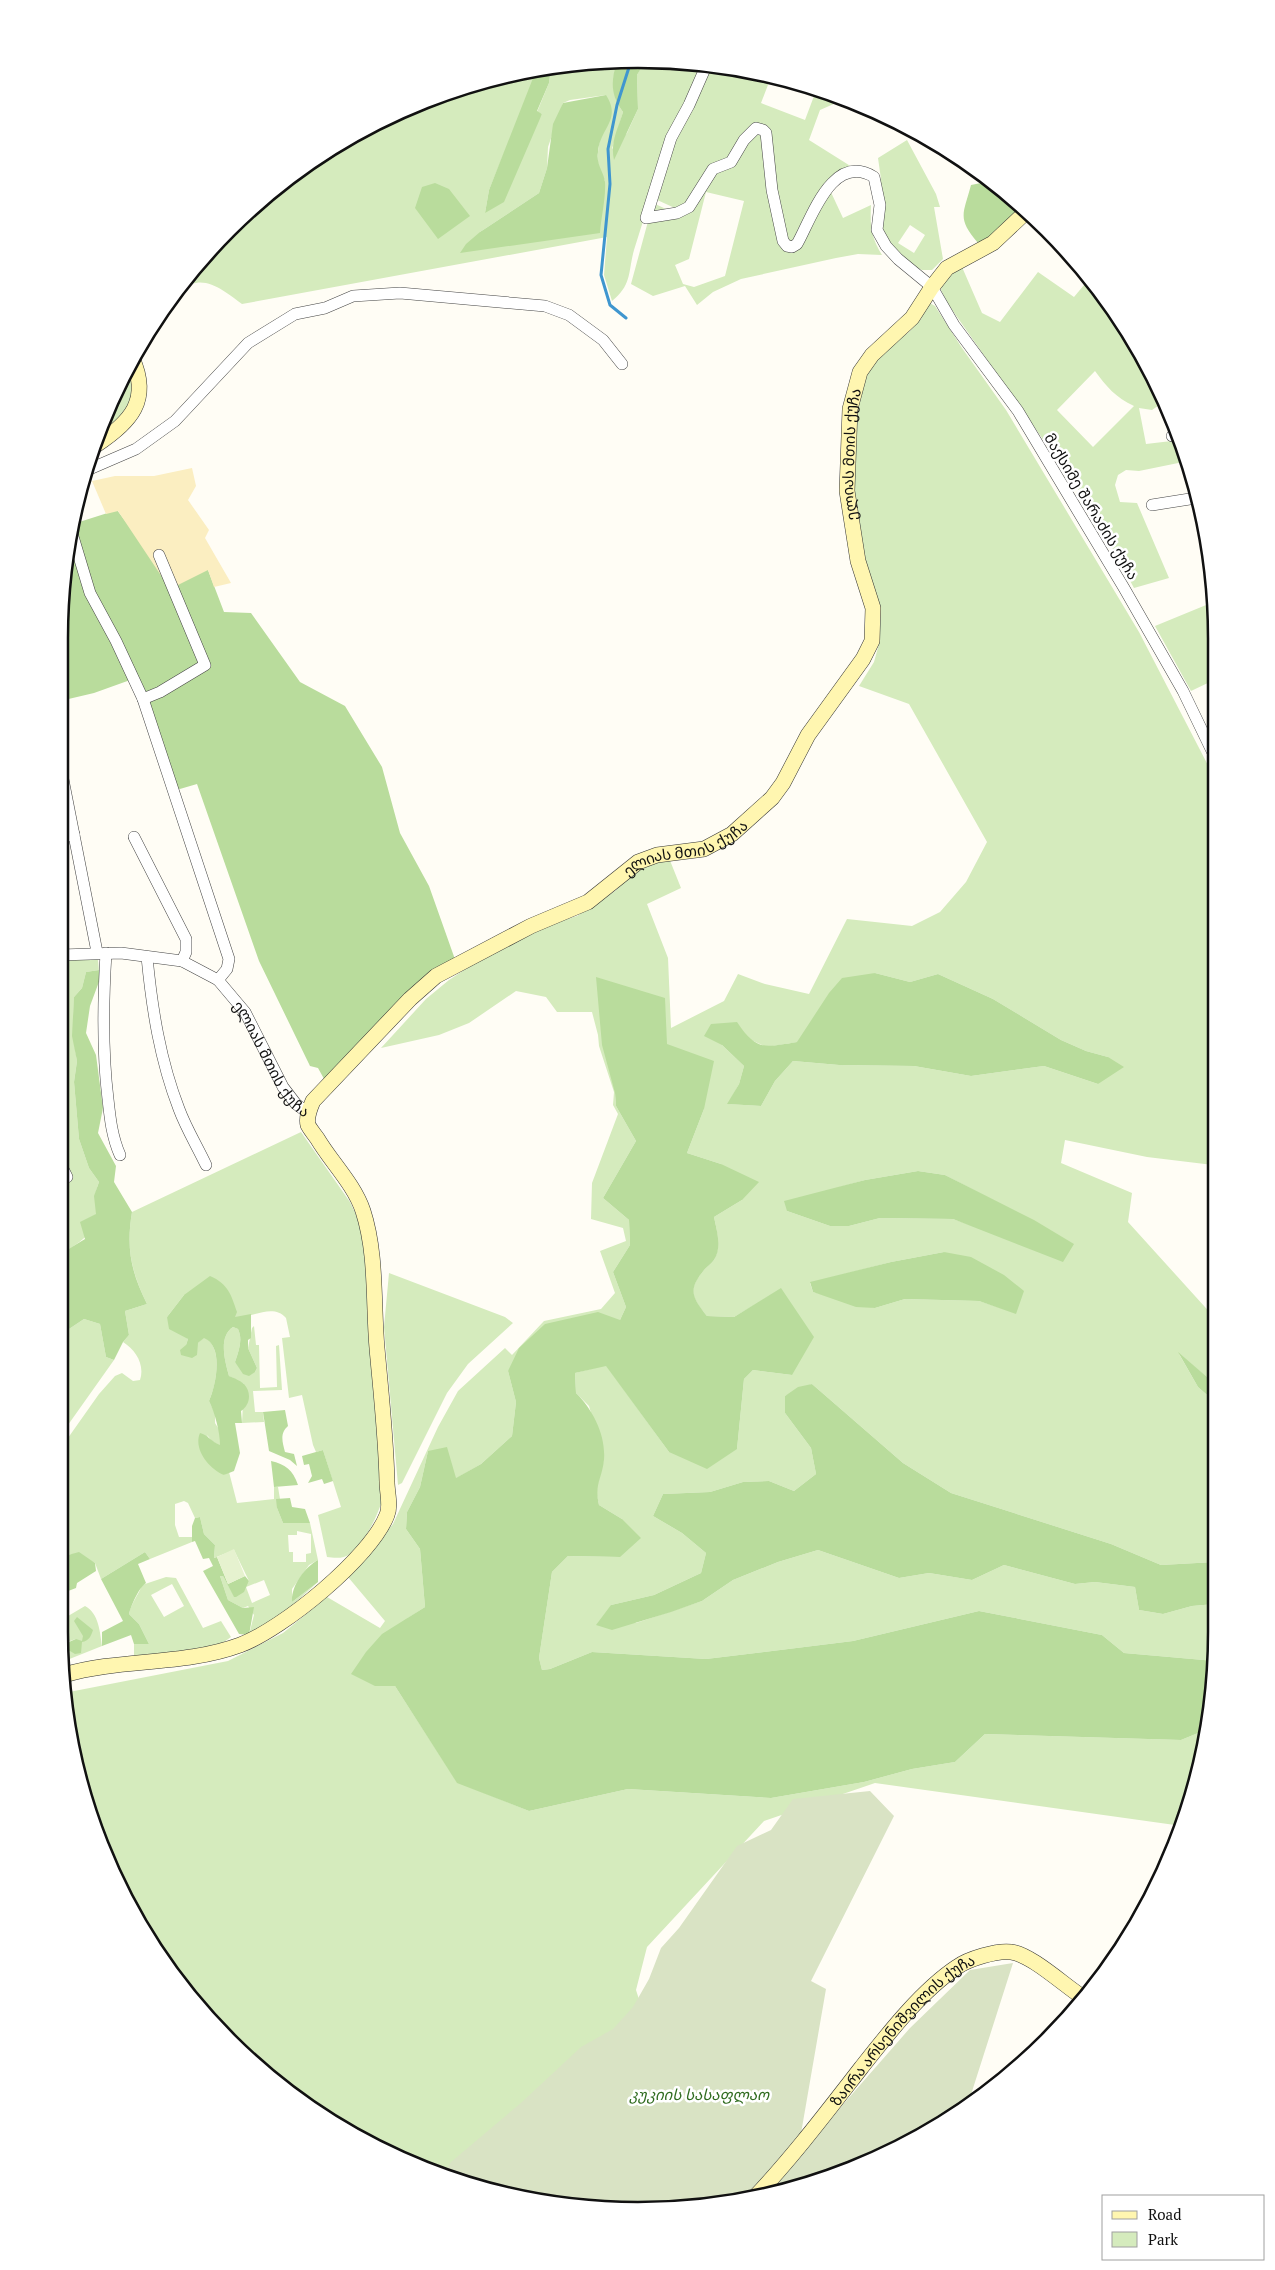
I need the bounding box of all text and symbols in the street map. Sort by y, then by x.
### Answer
street label: ელიას მთის ქუჩა [837,386,865,522]
street label: მაქსიმე შარაძის ქუჩა [1040,429,1144,583]
street label: ელიას მთის ქუჩა [619,815,752,880]
street label: ელიას მთის ქუჩა [229,996,314,1121]
street label: ზაირა არსენიშვილის ქუჩა [825,1949,978,2110]
park label: კუკიის სასაფლაო [629,2084,770,2104]
legend [1102,2195,1265,2260]
text: Road [1148,2204,1181,2224]
text: Park [1148,2229,1178,2249]

